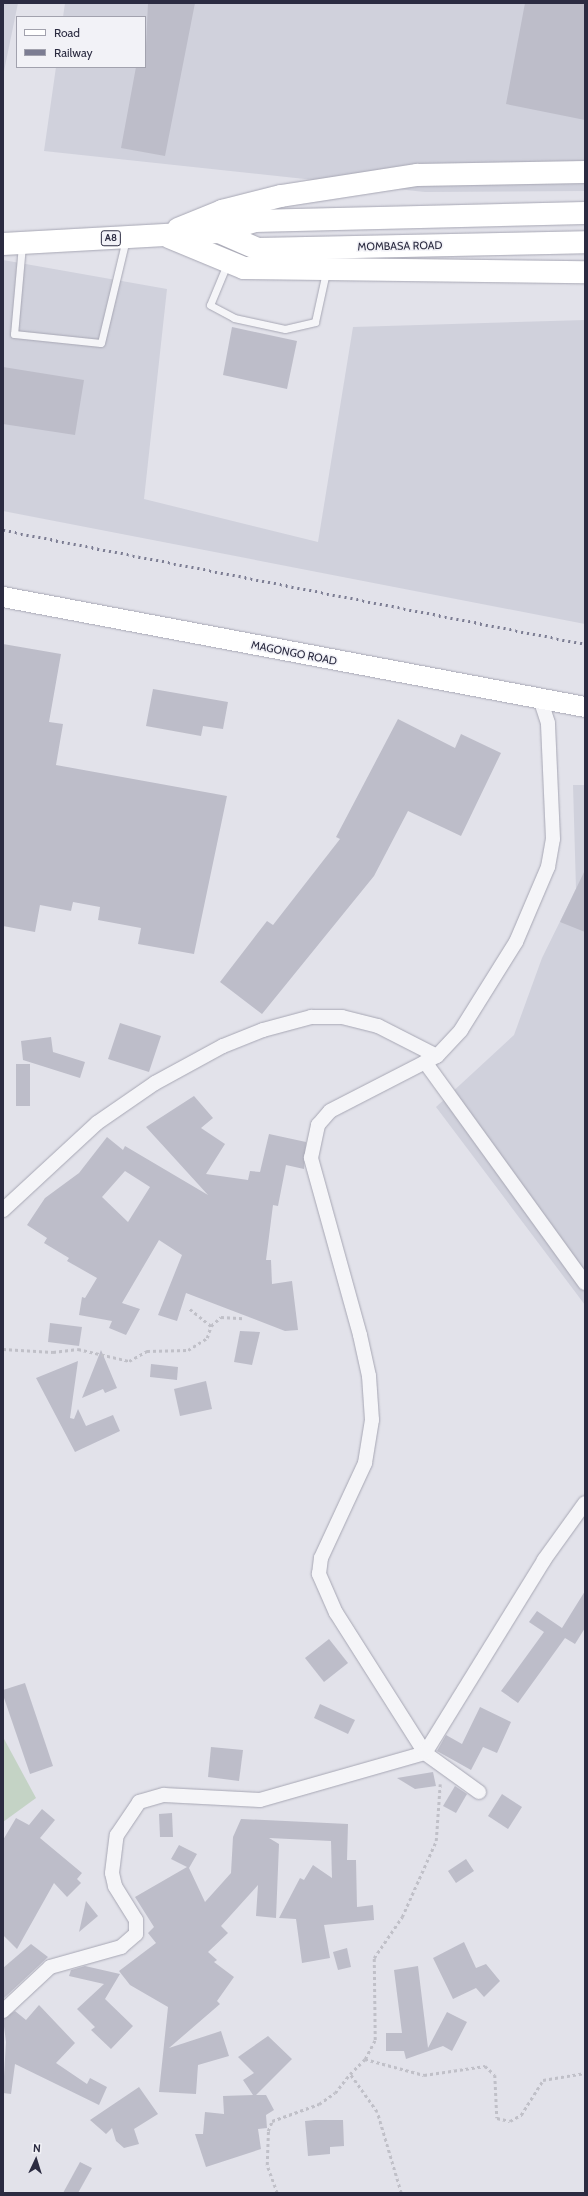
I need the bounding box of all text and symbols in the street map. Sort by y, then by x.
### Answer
legend [16,16,146,68]
text: Road [54,25,80,40]
text: Railway [54,45,92,60]
road number: A8 [100,230,122,246]
street label: MOMBASA ROAD [357,239,443,253]
street label: MAGONGO ROAD [250,638,338,668]
north arrow [16,2140,56,2180]
text: N [32,2141,41,2155]

